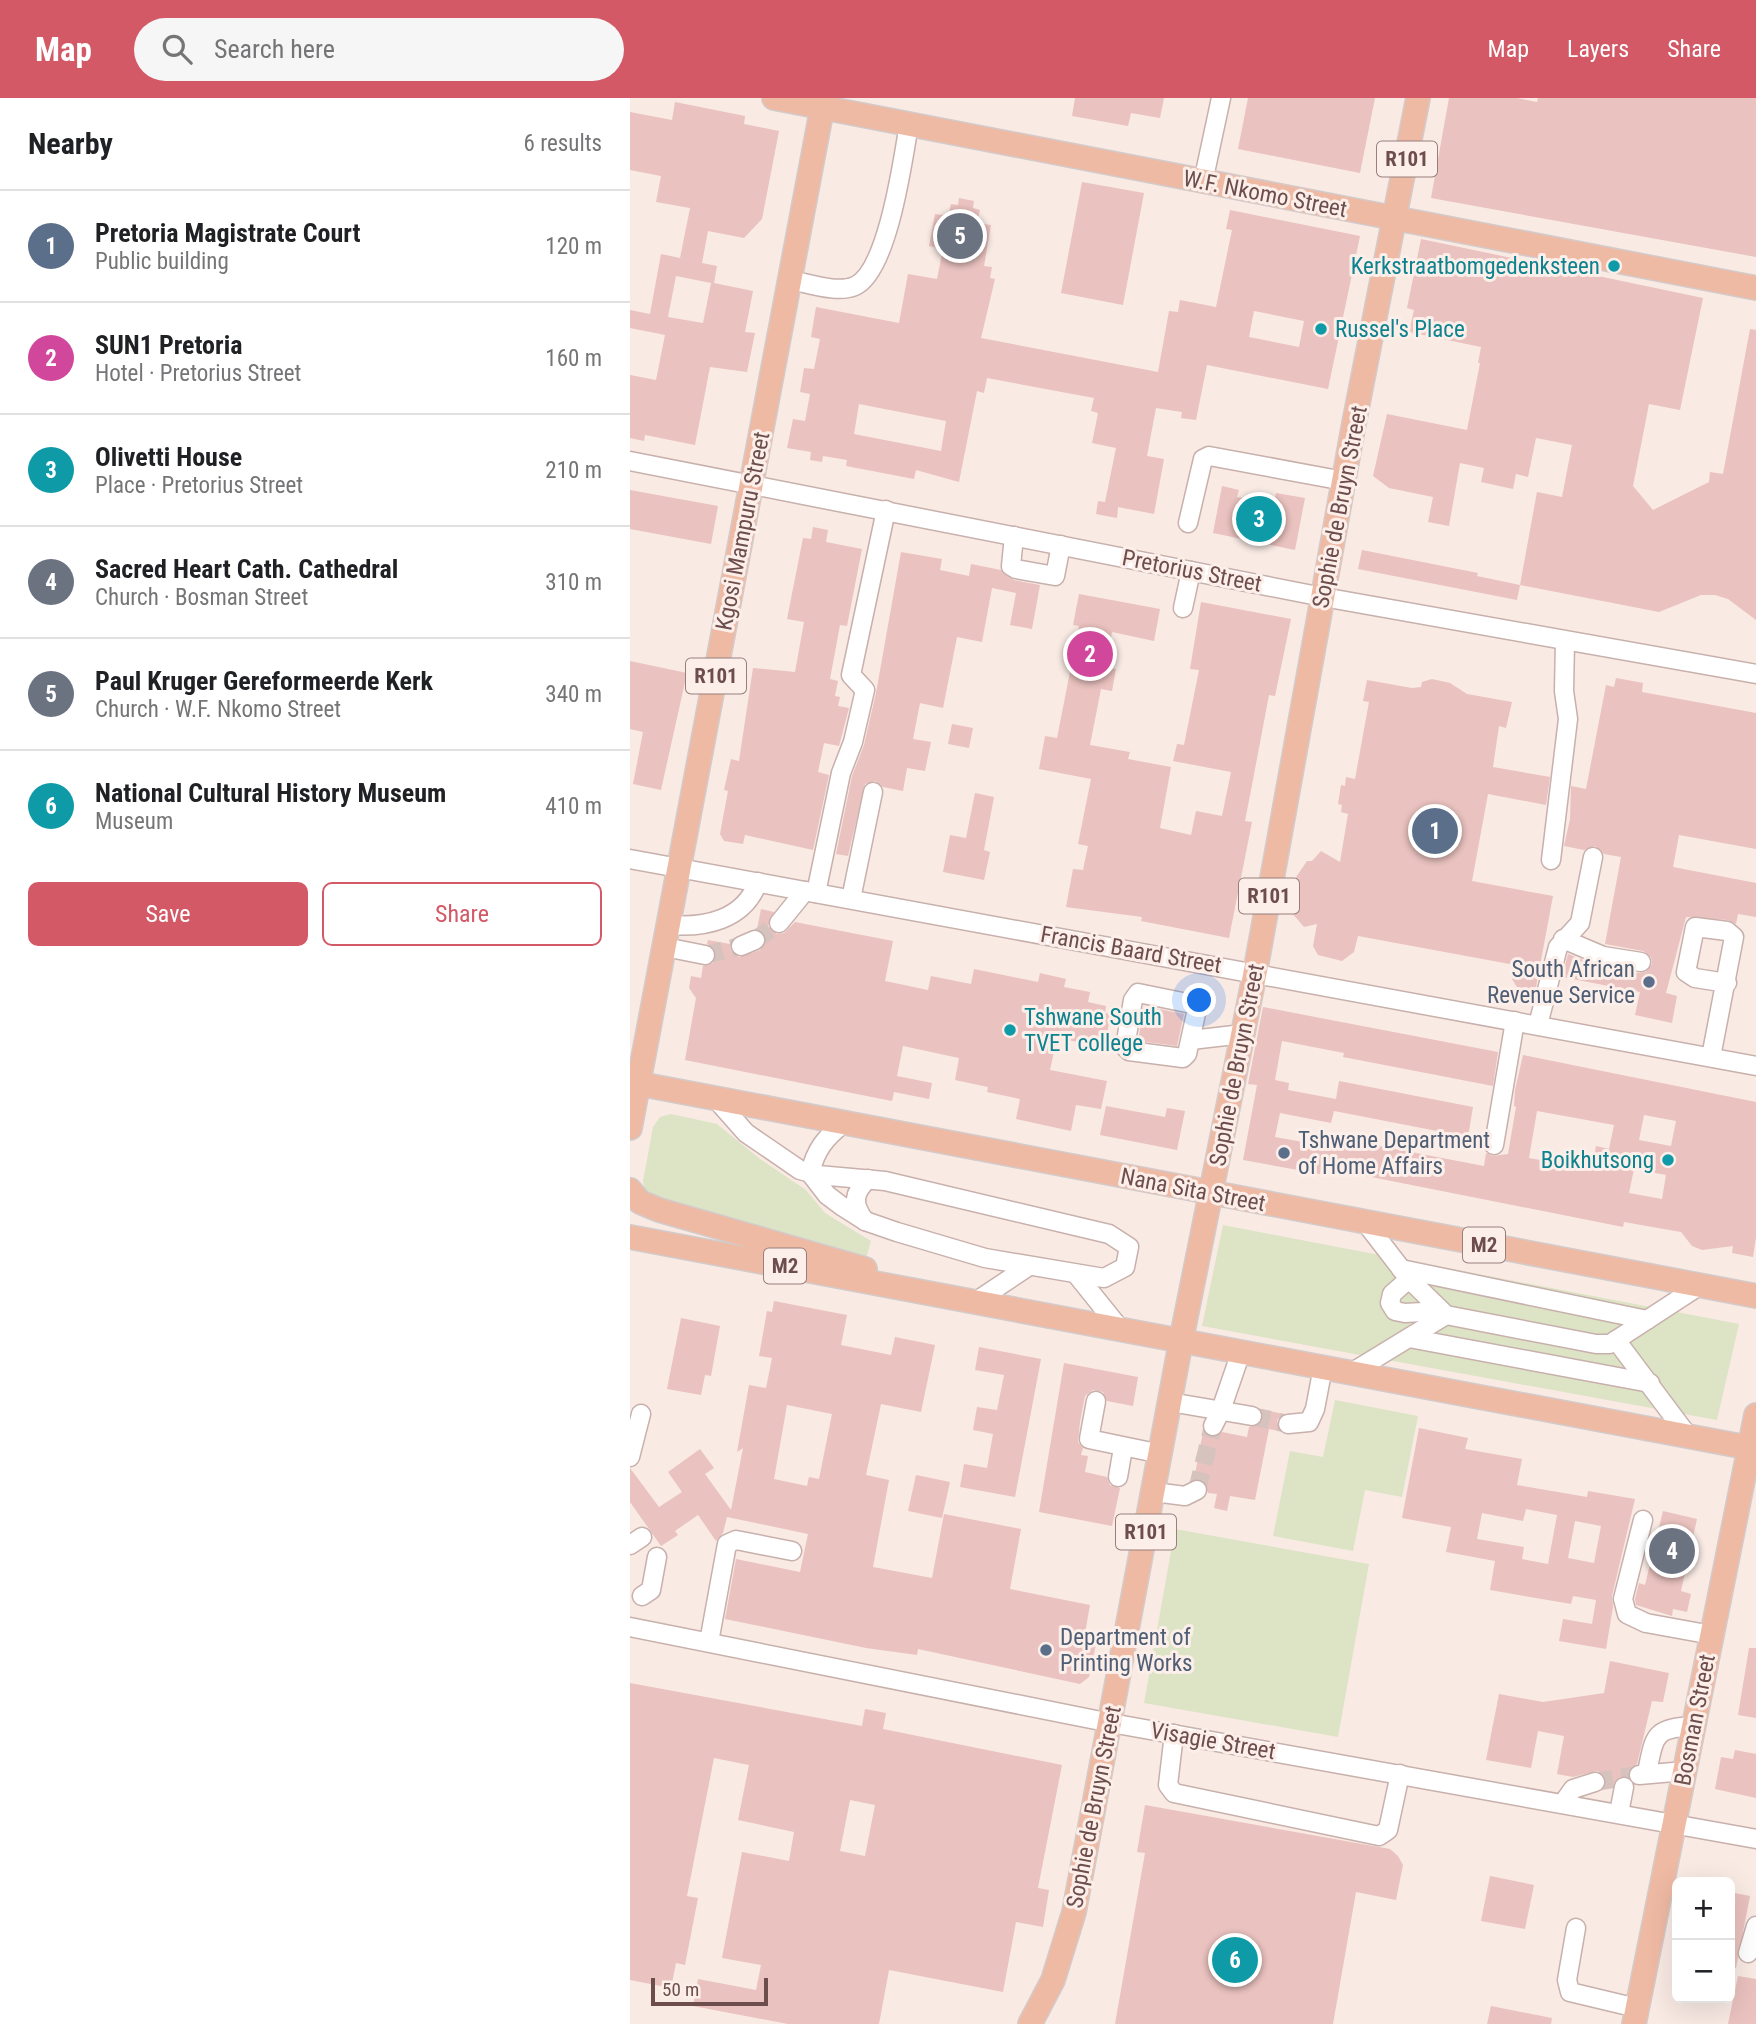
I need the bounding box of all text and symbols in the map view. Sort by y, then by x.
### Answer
search box [134,18,624,81]
text: Map [35,30,92,69]
icon: search [158,30,196,68]
text: Search here [214,34,335,64]
text: Map [1488,35,1529,63]
text: Layers [1567,35,1629,63]
text: Share [1667,35,1721,63]
text: Nearby [28,126,113,161]
text: 6 results [524,130,602,157]
road number: R101 [1377,141,1437,176]
street label: W.F. Nkomo Street [1181,165,1349,223]
pin: 5 [937,210,983,262]
text: Pretoria Magistrate Court [95,218,361,248]
text: 1 [45,233,57,260]
text: 120 m [545,233,602,260]
text: Public building [95,248,229,275]
place label: Kerkstraatbomgedenksteen [1351,253,1600,280]
marker: Kerkstraatbomgedenksteen [1606,258,1622,274]
place label: Russel's Place [1335,316,1465,343]
marker: Russel's Place [1313,321,1329,337]
text: SUN1 Pretoria [95,330,242,360]
text: 2 [45,345,57,372]
text: 160 m [545,345,602,372]
text: Hotel · Pretorius Street [95,360,301,387]
street label: Sophie de Bruyn Street [1307,404,1373,610]
street label: Kgosi Mampuru Street [711,429,775,633]
text: Olivetti House [95,442,242,472]
text: 3 [45,457,57,484]
text: 210 m [545,457,602,484]
text: Place · Pretorius Street [95,472,303,499]
pin: 3 [1236,493,1282,545]
street label: Pretorius Street [1120,544,1264,598]
text: Sacred Heart Cath. Cathedral [95,554,398,584]
text: 4 [45,569,57,596]
text: 310 m [545,569,602,596]
text: Church · Bosman Street [95,584,308,611]
pin: 2 [1067,628,1113,680]
road number: R101 [686,658,746,694]
text: Paul Kruger Gereformeerde Kerk [95,666,433,696]
text: 5 [45,681,57,708]
text: 340 m [545,681,602,708]
text: Church · W.F. Nkomo Street [95,696,341,723]
text: National Cultural History Museum [95,778,446,808]
text: 6 [45,793,57,820]
text: 410 m [545,793,602,820]
pin: 1 [1412,805,1458,857]
text: Museum [95,808,173,835]
road number: R101 [1239,878,1299,914]
button: Save [28,882,308,946]
button: Share [322,882,602,946]
street label: Francis Baard Street [1038,921,1224,979]
place label: South African Revenue Service [1487,956,1635,1009]
street label: Sophie de Bruyn Street [1204,962,1270,1168]
marker: South African Revenue Service [1641,974,1657,990]
your location [1182,983,1216,1017]
place label: Tshwane South TVET college [1024,1004,1162,1057]
marker: Tshwane South TVET college [1002,1022,1018,1038]
place label: Tshwane Department of Home Affairs [1298,1127,1490,1180]
marker: Tshwane Department of Home Affairs [1276,1145,1292,1161]
place label: Boikhutsong [1541,1147,1654,1174]
marker: Boikhutsong [1660,1152,1676,1168]
street label: Nana Sita Street [1118,1163,1268,1217]
road number: M2 [1463,1228,1505,1262]
road number: M2 [764,1248,806,1284]
road number: R101 [1116,1514,1176,1550]
pin: 4 [1649,1525,1695,1577]
place label: Department of Printing Works [1060,1624,1193,1677]
marker: Department of Printing Works [1038,1642,1054,1658]
street label: Bosman Street [1669,1652,1721,1788]
street label: Sophie de Bruyn Street [1061,1704,1127,1910]
street label: Visagie Street [1148,1717,1278,1765]
map controls [1672,1877,1735,2003]
button: + [1672,1877,1735,1940]
pin: 6 [1212,1934,1258,1986]
button: − [1672,1940,1735,2003]
scale bar [651,1975,768,2007]
text: 50 m [662,1978,699,2001]

